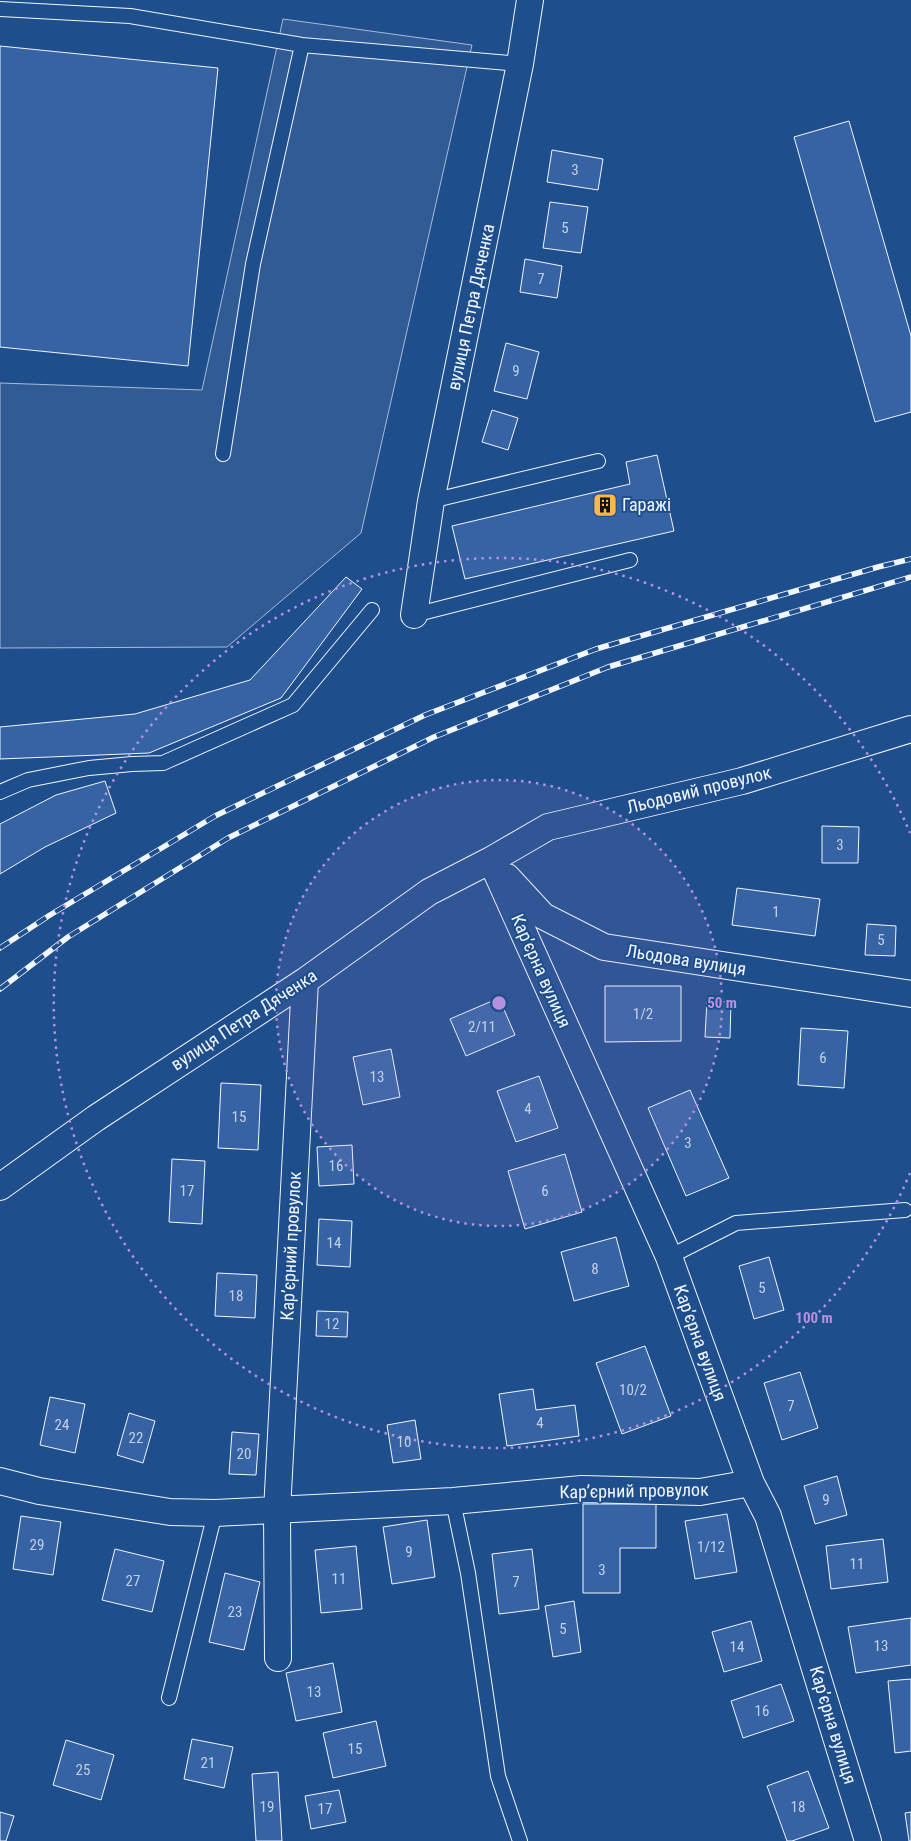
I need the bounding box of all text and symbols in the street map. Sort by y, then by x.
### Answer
house number: 3 [571,161,579,179]
house number: 5 [561,219,569,237]
street label: вулиця Петра Дяченка [443,222,498,392]
house number: 7 [537,270,545,288]
house number: 9 [512,362,520,380]
building icon: Гаражі [592,492,618,518]
place label: Гаражі [622,494,671,515]
street label: Льодовий провулок [624,761,774,818]
house number: 3 [836,836,844,854]
house number: 1 [772,903,780,921]
street label: Карʼєрна вулиця [507,911,576,1031]
house number: 5 [877,931,885,949]
street label: Льодова вулиця [625,940,748,979]
street label: вулиця Петра Дяченка [167,965,321,1075]
centre of rings [490,994,508,1012]
text: 50 m [707,994,737,1012]
house number: 1/2 [633,1005,653,1023]
house number: 2/11 [468,1018,496,1036]
house number: 6 [819,1049,827,1067]
house number: 13 [370,1068,384,1086]
house number: 4 [524,1100,532,1118]
house number: 15 [232,1108,246,1126]
house number: 3 [684,1134,692,1152]
house number: 16 [329,1157,343,1175]
street label: Карʼєрний провулок [276,1170,305,1321]
house number: 17 [180,1182,194,1200]
house number: 6 [541,1182,549,1200]
house number: 14 [327,1234,341,1252]
house number: 8 [591,1260,599,1278]
house number: 5 [758,1279,766,1297]
street label: Карʼєрна вулиця [670,1282,731,1404]
house number: 18 [229,1287,243,1305]
text: 100 m [795,1309,833,1327]
house number: 12 [325,1315,339,1333]
house number: 10/2 [619,1381,647,1399]
house number: 7 [787,1397,795,1415]
house number: 4 [536,1414,544,1432]
house number: 24 [55,1416,69,1434]
house number: 22 [129,1429,143,1447]
house number: 10 [397,1433,411,1451]
house number: 20 [237,1445,251,1463]
street label: Карʼєрний провулок [559,1479,709,1502]
house number: 9 [822,1491,830,1509]
house number: 29 [30,1536,44,1554]
house number: 1/12 [697,1538,725,1556]
house number: 9 [405,1543,413,1561]
house number: 11 [850,1555,864,1573]
house number: 3 [598,1561,606,1579]
house number: 11 [332,1570,346,1588]
house number: 27 [126,1572,140,1590]
house number: 7 [512,1573,520,1591]
house number: 23 [228,1603,242,1621]
house number: 5 [559,1620,567,1638]
house number: 13 [874,1637,888,1655]
house number: 14 [730,1638,744,1656]
street label: Карʼєрна вулиця [806,1663,861,1786]
house number: 13 [307,1683,321,1701]
house number: 16 [755,1702,769,1720]
house number: 15 [348,1740,362,1758]
house number: 21 [201,1754,215,1772]
house number: 25 [76,1761,90,1779]
house number: 19 [260,1798,274,1816]
house number: 18 [791,1798,805,1816]
house number: 17 [318,1800,332,1818]

